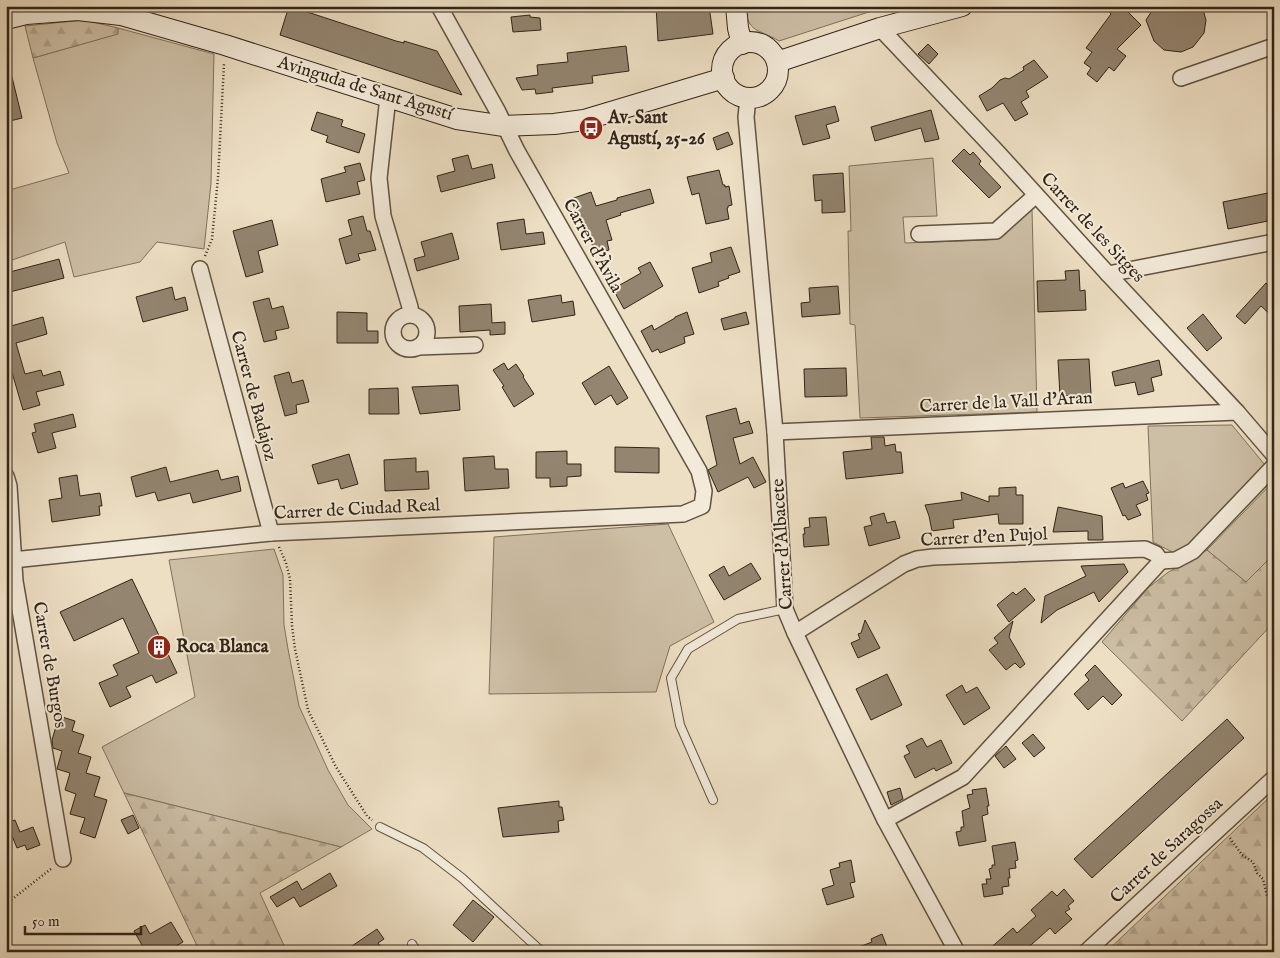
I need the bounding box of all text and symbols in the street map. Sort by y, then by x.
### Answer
street label: Avinguda de Sant Agustí [274,51,456,127]
place label: Av. Sant Agustí, 25-26 [607,107,706,151]
bus stop icon: Av. Sant Agustí, 25-26 [578,115,604,141]
street label: Carrer de les Sitges [1035,168,1149,288]
street label: Carrer d'Àvila [557,194,629,297]
street label: Carrer de Badajoz [225,328,281,464]
street label: Carrer de la Vall d'Aran [919,387,1094,419]
street label: Carrer d'Albacete [767,478,799,610]
street label: Carrer de Ciudad Real [273,494,441,526]
street label: Carrer d'en Pujol [920,523,1048,553]
street label: Carrer de Burgos [27,600,71,730]
building icon: Roca Blanca [146,634,172,660]
place label: Roca Blanca [176,636,270,659]
street label: Carrer de Saragossa [1106,793,1228,909]
scale bar [25,903,141,935]
text: 50 m [32,912,60,931]

